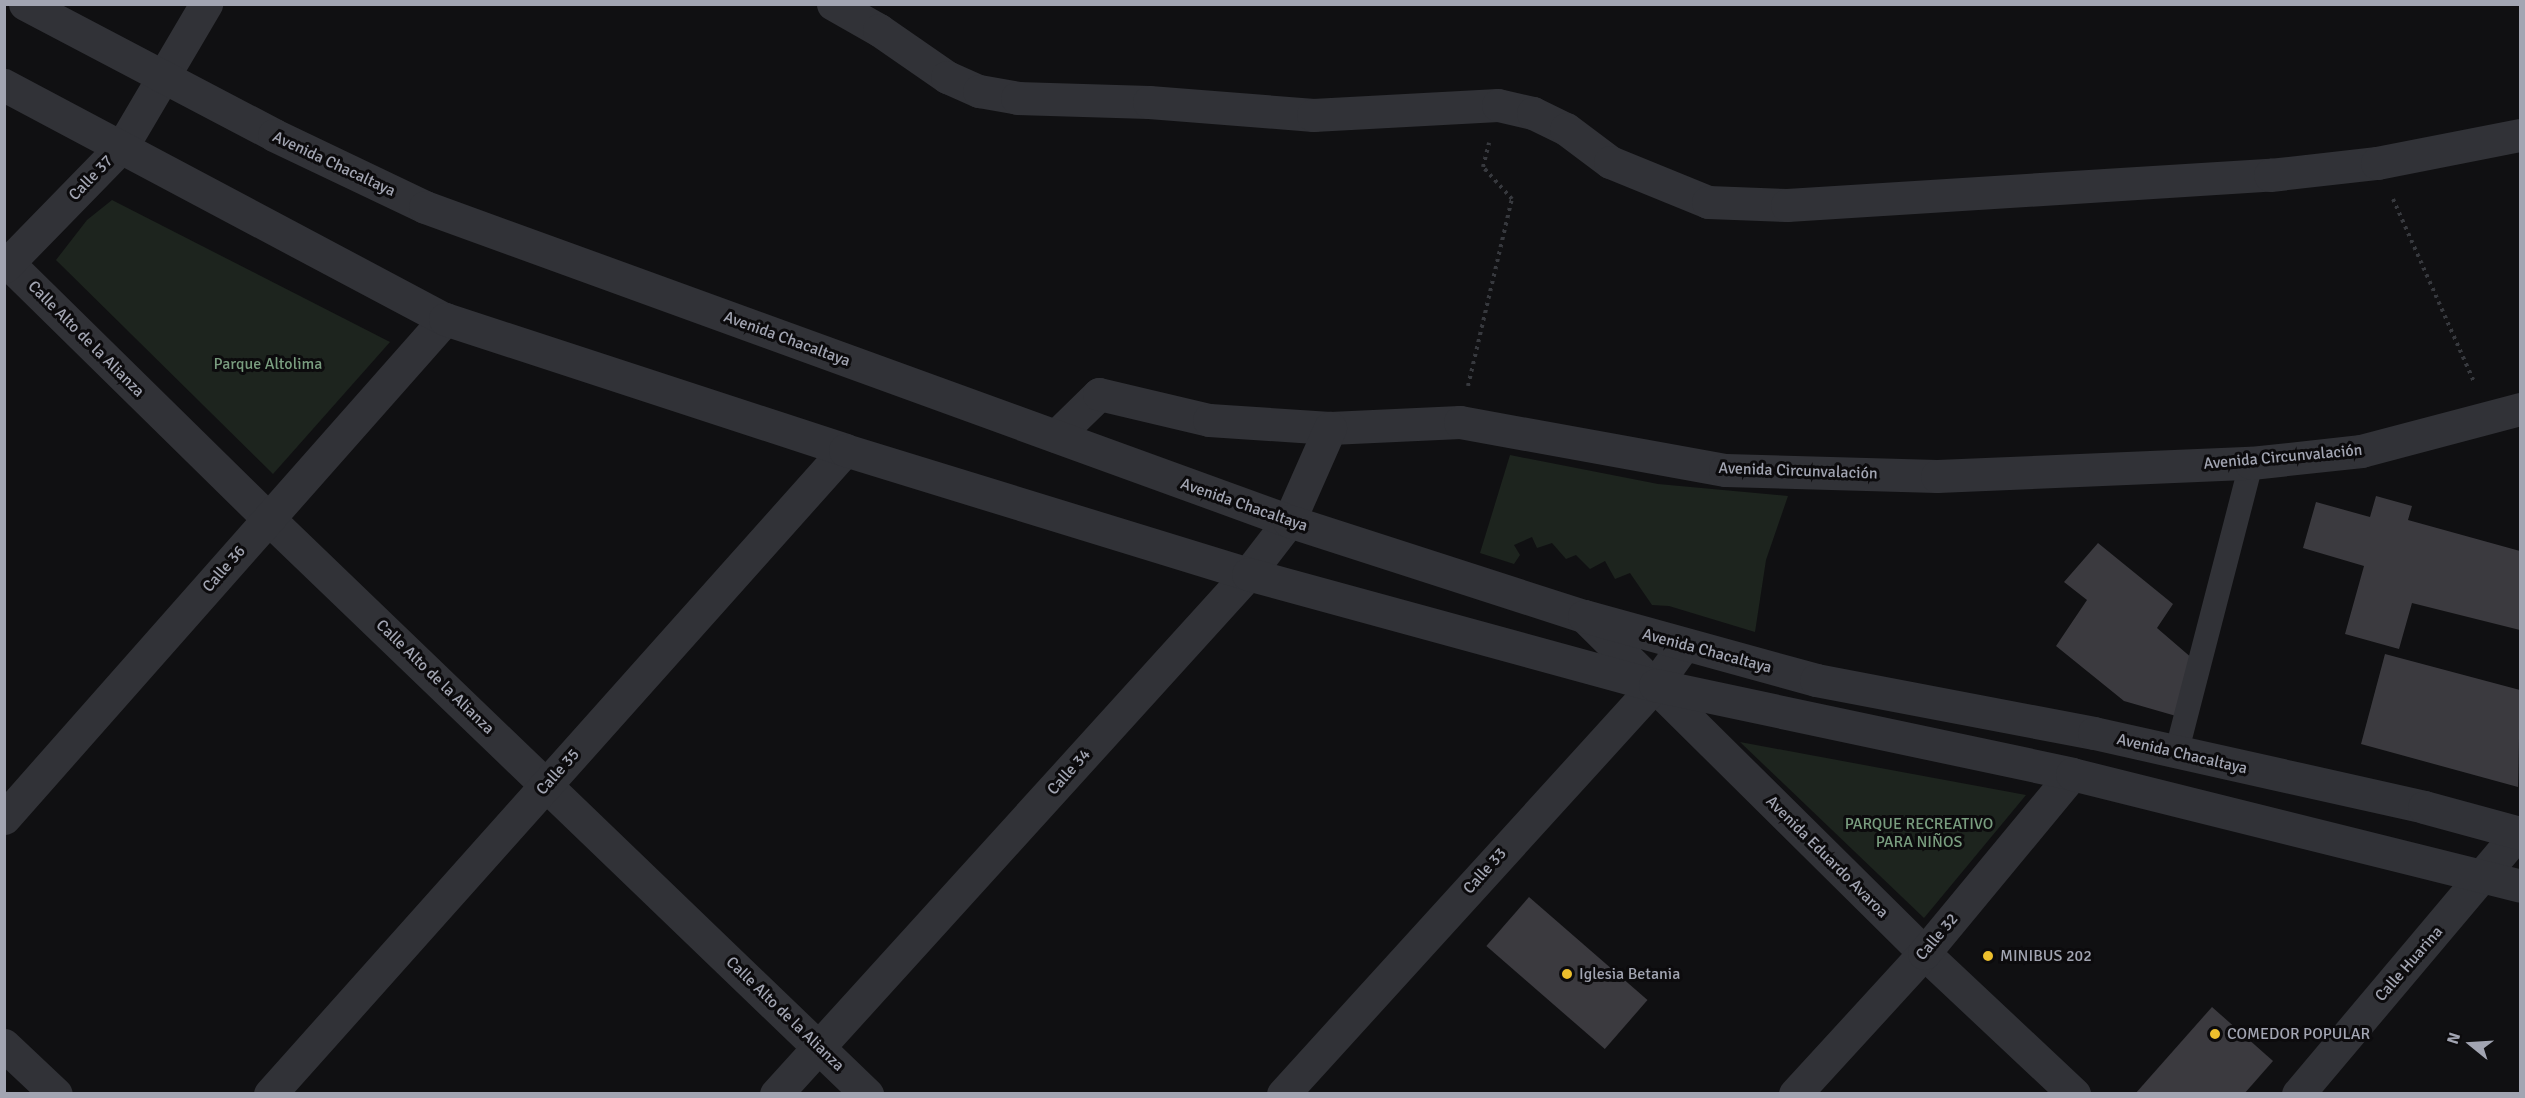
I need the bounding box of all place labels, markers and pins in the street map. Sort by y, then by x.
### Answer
place label: MINIBUS 202 [2000,946,2092,966]
marker: MINIBUS 202 [1981,949,1995,963]
place label: Iglesia Betania [1579,964,1680,984]
marker: Iglesia Betania [1560,967,1574,981]
place label: COMEDOR POPULAR [2227,1024,2370,1044]
marker: COMEDOR POPULAR [2208,1027,2222,1041]

